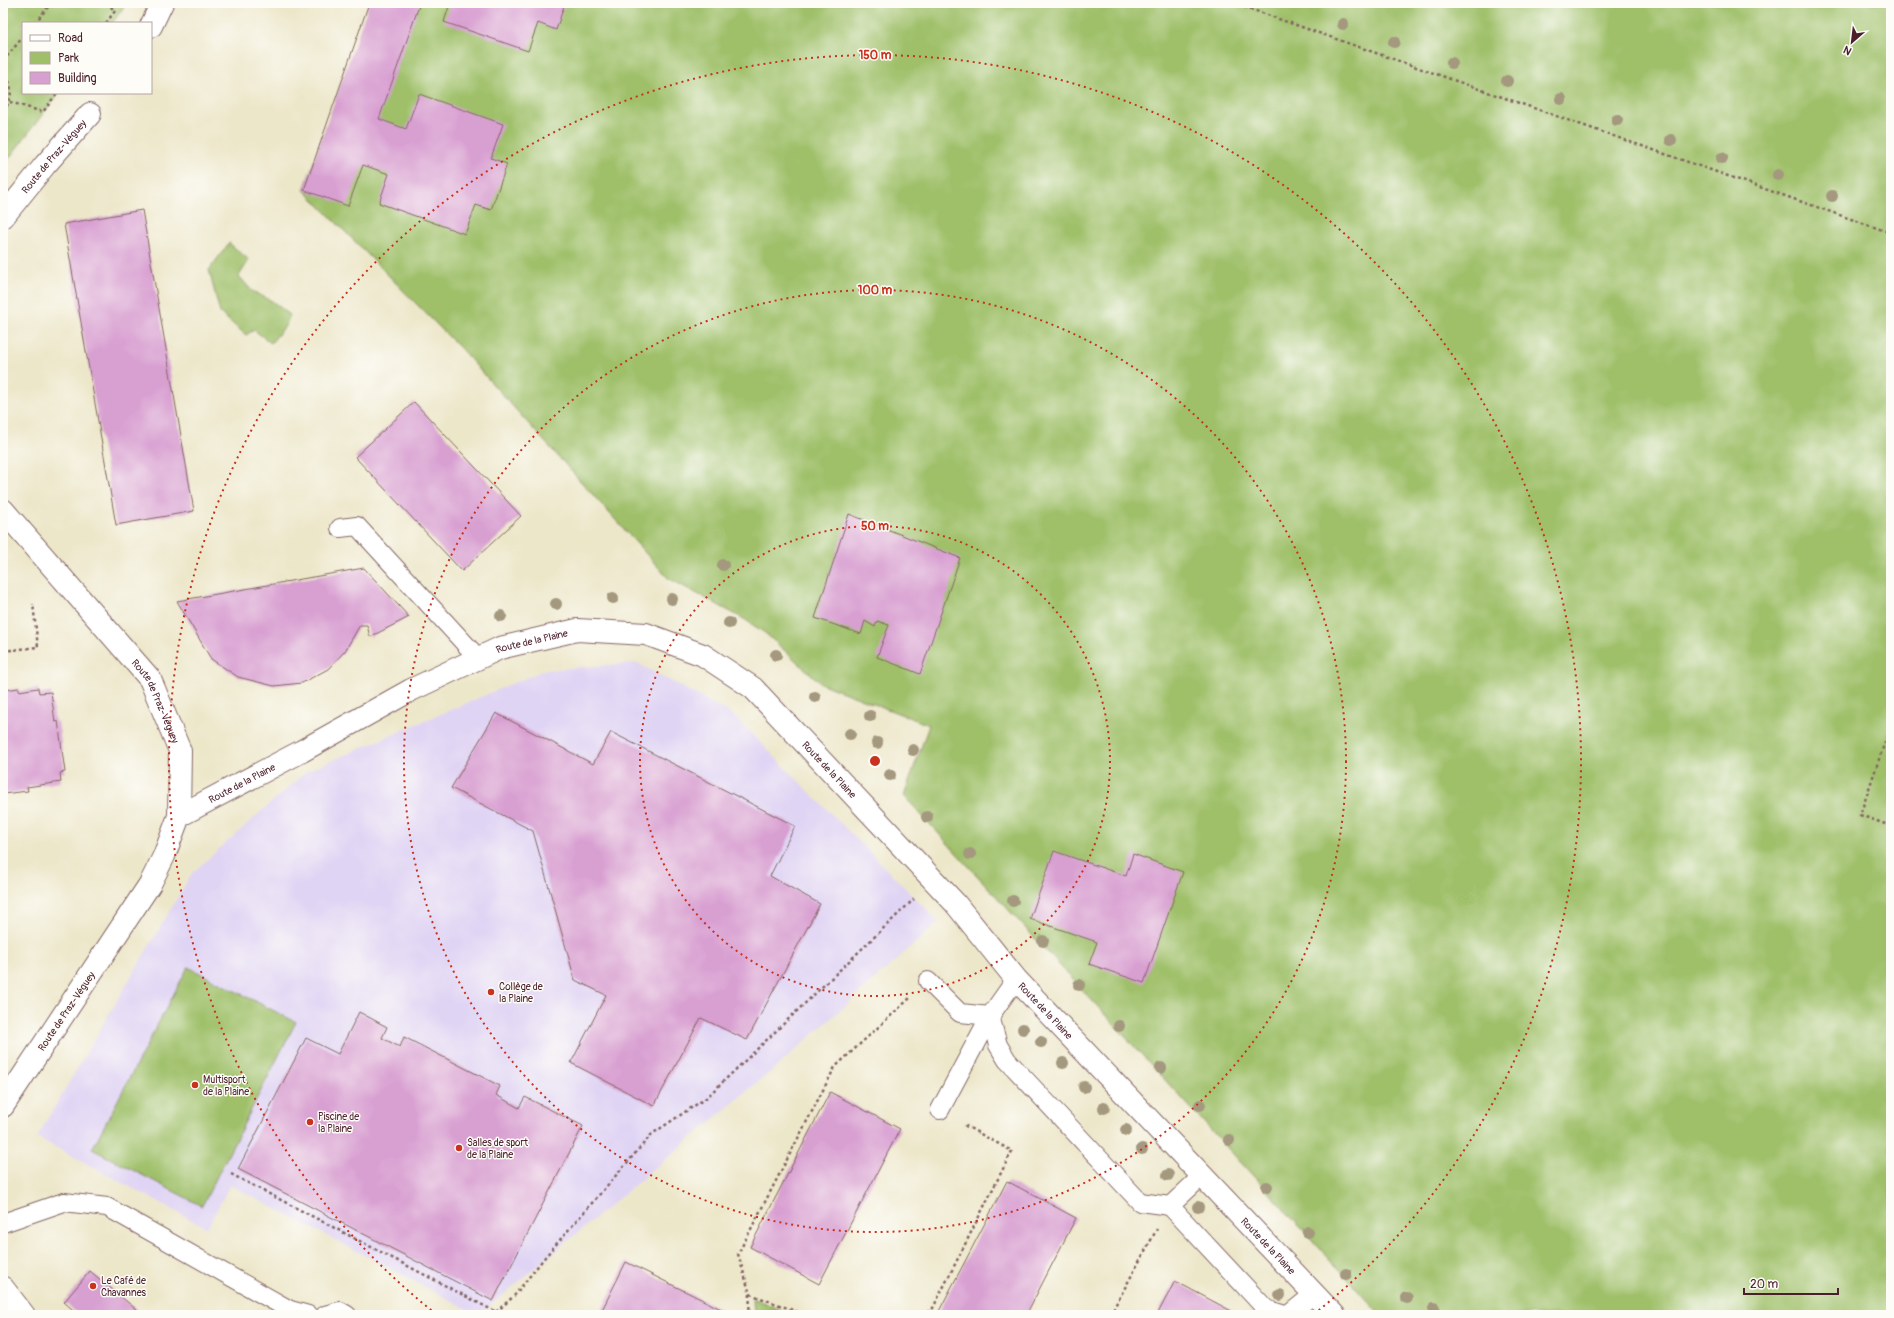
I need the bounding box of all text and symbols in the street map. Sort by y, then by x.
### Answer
legend [22,22,152,94]
north arrow [1832,22,1872,62]
text: Road [58,31,83,46]
text: N [1841,43,1854,58]
text: 150 m [859,48,892,63]
text: Park [58,51,79,66]
text: Building [58,71,97,86]
street label: Route de Praz-Véguey [19,117,90,196]
text: 100 m [858,283,893,298]
text: 50 m [861,519,889,534]
street label: Route de la Plaine [494,627,569,656]
street label: Route de Praz-Véguey [129,657,181,746]
street label: Route de la Plaine [799,739,858,801]
centre of rings [868,754,882,768]
street label: Route de la Plaine [207,761,278,806]
street label: Route de Praz-Véguey [36,969,98,1053]
street label: Route de la Plaine [1015,980,1075,1042]
place label: Collège de la Plaine [499,981,543,1005]
marker: Collège de la Plaine [486,987,496,997]
place label: Multisport de la Plaine [203,1074,249,1098]
marker: Multisport de la Plaine [190,1080,200,1090]
place label: Piscine de la Plaine [318,1111,359,1135]
marker: Piscine de la Plaine [305,1117,315,1127]
place label: Salles de sport de la Plaine [467,1137,529,1161]
marker: Salles de sport de la Plaine [454,1143,464,1153]
street label: Route de la Plaine [1238,1216,1297,1277]
scale bar [1744,1270,1838,1296]
place label: Le Café de Chavannes [101,1275,147,1299]
text: 20 m [1750,1277,1779,1292]
marker: Le Café de Chavannes [88,1281,98,1291]

